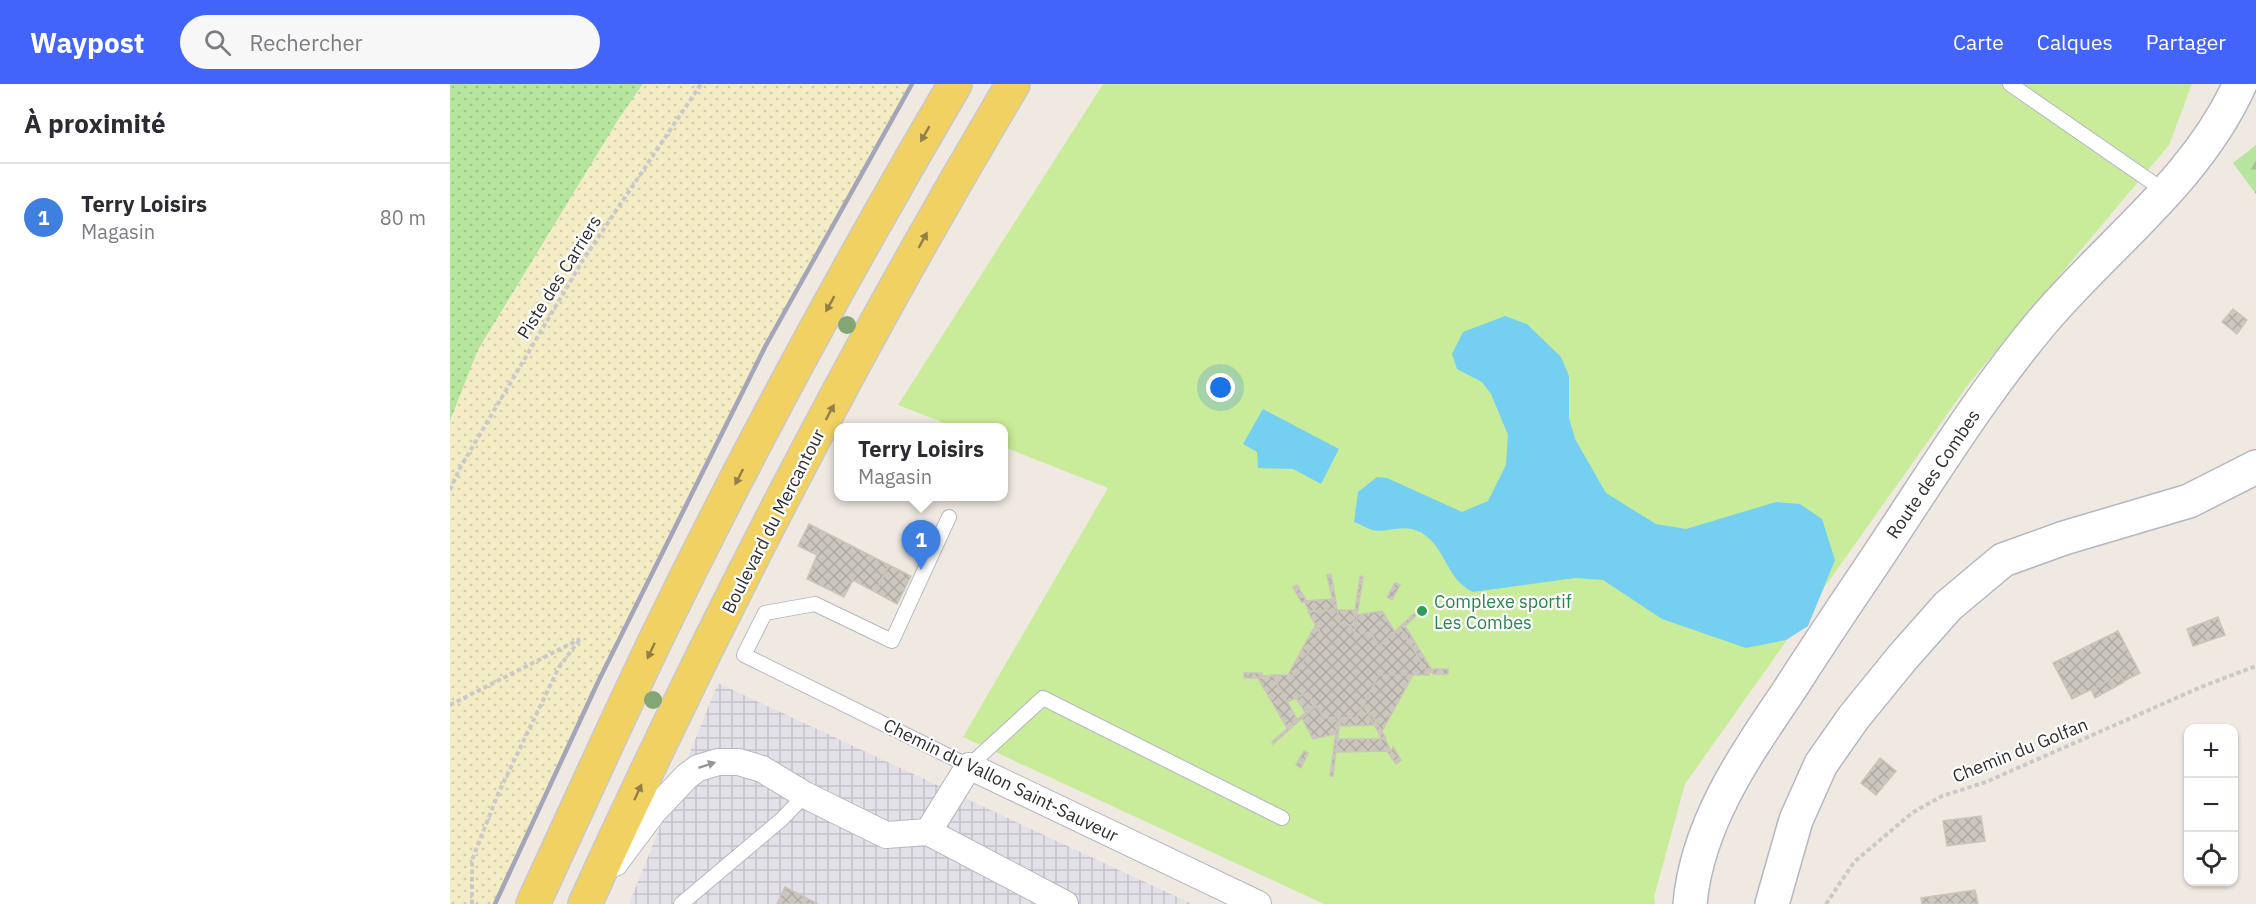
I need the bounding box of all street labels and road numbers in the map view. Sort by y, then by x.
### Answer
street label: Piste des Carriers [512,211,606,343]
street label: Route des Combes [1881,405,1985,543]
street label: Boulevard du Mercantour [716,424,830,617]
street label: Chemin du Golfan [1949,712,2091,788]
street label: Chemin du Vallon Saint-Sauveur [880,713,1123,847]

